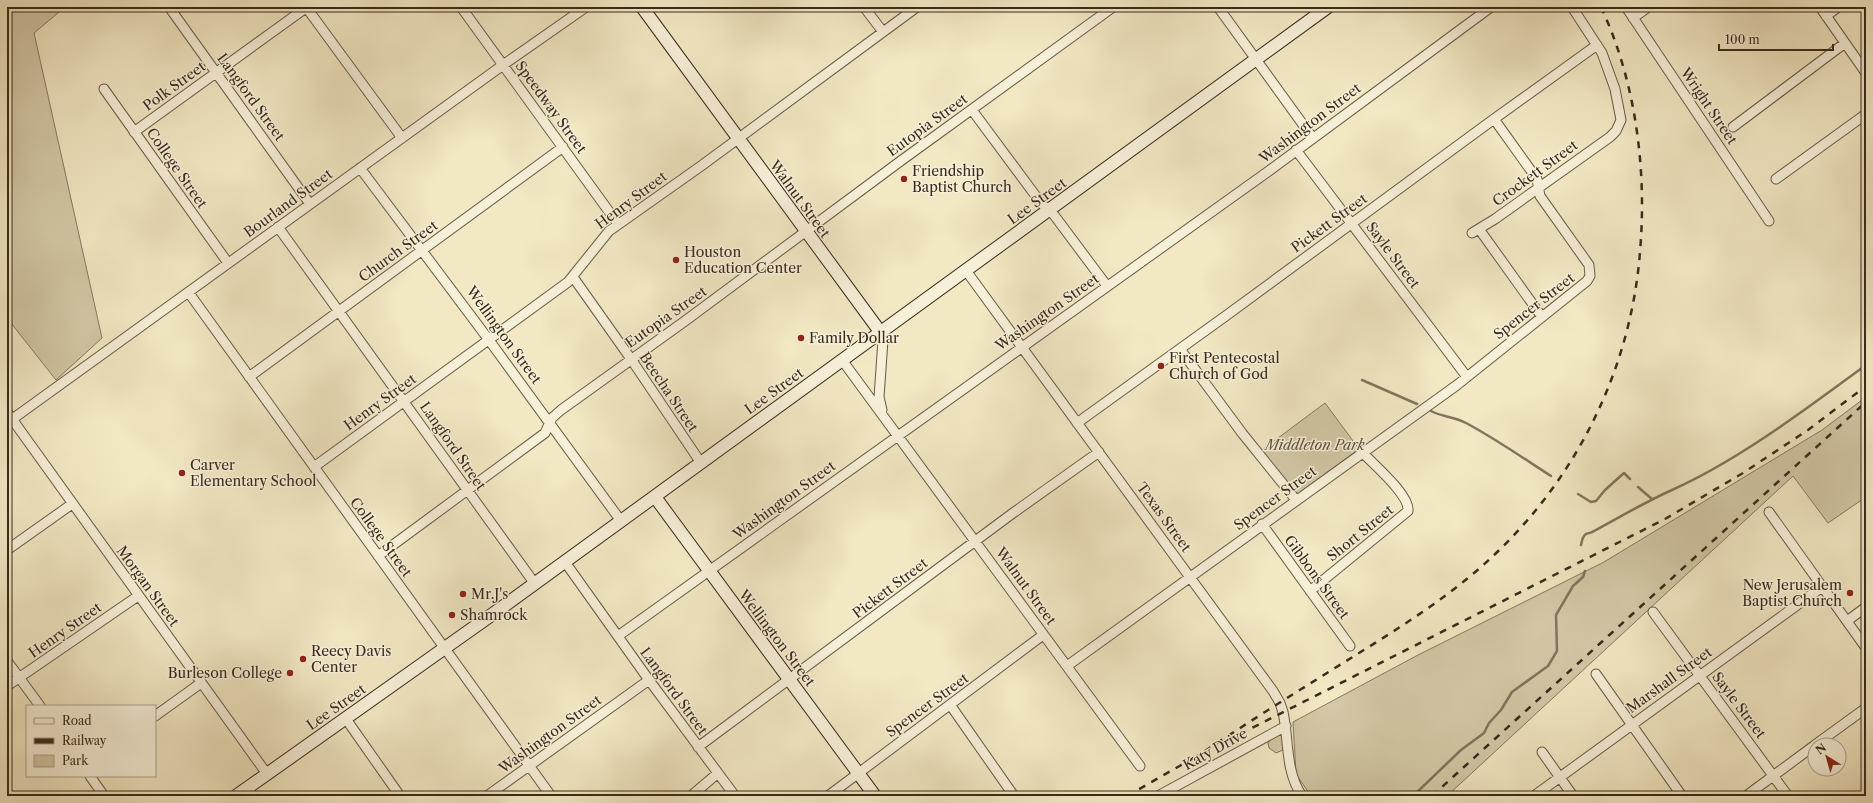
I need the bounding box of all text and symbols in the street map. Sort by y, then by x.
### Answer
scale bar [1719,26,1833,52]
text: 100 m [1725,32,1760,47]
street label: Langford Street [213,50,289,144]
street label: Polk Street [139,57,209,115]
street label: Speedway Street [511,57,591,157]
street label: Wright Street [1676,63,1741,148]
street label: Washington Street [1255,79,1364,168]
street label: Eutopia Street [883,90,971,160]
street label: College Street [143,124,211,212]
street label: Crockett Street [1489,136,1581,210]
street label: Walnut Street [765,156,834,241]
place label: Friendship Baptist Church [912,162,1012,196]
street label: Bourland Street [240,165,336,241]
street label: Henry Street [592,167,670,233]
marker: Friendship Baptist Church [899,174,909,184]
street label: Lee Street [1004,174,1070,228]
street label: Pickett Street [1287,189,1371,257]
street label: Church Street [355,216,441,286]
street label: Sayle Street [1362,218,1424,292]
place label: Houston Education Center [684,243,802,277]
marker: Houston Education Center [671,255,681,265]
street label: Washington Street [991,269,1102,355]
street label: Spencer Street [1490,269,1578,343]
street label: Wellington Street [462,282,546,387]
street label: Eutopia Street [622,282,710,352]
place label: Family Dollar [809,329,899,347]
marker: Family Dollar [796,333,806,343]
street label: Beecha Street [636,349,702,435]
place label: First Pentecostal Church of God [1169,349,1280,383]
marker: First Pentecostal Church of God [1156,361,1166,371]
street label: Lee Street [741,364,807,418]
street label: Henry Street [340,370,420,434]
street label: Langford Street [416,398,490,494]
park label: Middleton Park [1263,436,1365,454]
place label: Carver Elementary School [190,456,316,490]
street label: Washington Street [728,457,839,544]
street label: Spencer Street [1230,462,1320,534]
marker: Carver Elementary School [177,468,187,478]
street label: Texas Street [1133,479,1195,555]
street label: College Street [346,494,416,580]
street label: Short Street [1323,501,1397,565]
street label: Gibbons Street [1281,532,1353,622]
street label: Morgan Street [113,542,183,630]
street label: Walnut Street [991,543,1060,628]
street label: Pickett Street [849,554,931,622]
place label: New Jerusalem Baptist Church [1742,576,1842,610]
place label: Mr.J's [471,585,508,603]
street label: Wellington Street [734,585,819,690]
marker: New Jerusalem Baptist Church [1845,588,1855,598]
marker: Mr.J's [458,589,468,599]
street label: Henry Street [25,598,105,662]
place label: Shamrock [460,606,528,624]
marker: Shamrock [447,610,457,620]
place label: Reecy Davis Center [311,642,391,676]
street label: Marshall Street [1623,643,1715,717]
street label: Langford Street [636,644,712,738]
marker: Reecy Davis Center [298,654,308,664]
place label: Burleson College [168,664,282,682]
marker: Burleson College [285,668,295,678]
street label: Sayle Street [1708,668,1770,742]
street label: Spencer Street [882,669,972,741]
street label: Lee Street [303,680,369,734]
street label: Washington Street [494,691,605,778]
legend [26,705,156,777]
text: Road [62,713,92,728]
street label: Katy Drive [1180,724,1250,774]
text: Railway [62,733,107,748]
north arrow [1807,737,1847,777]
text: N [1813,740,1829,757]
text: Park [62,753,89,768]

